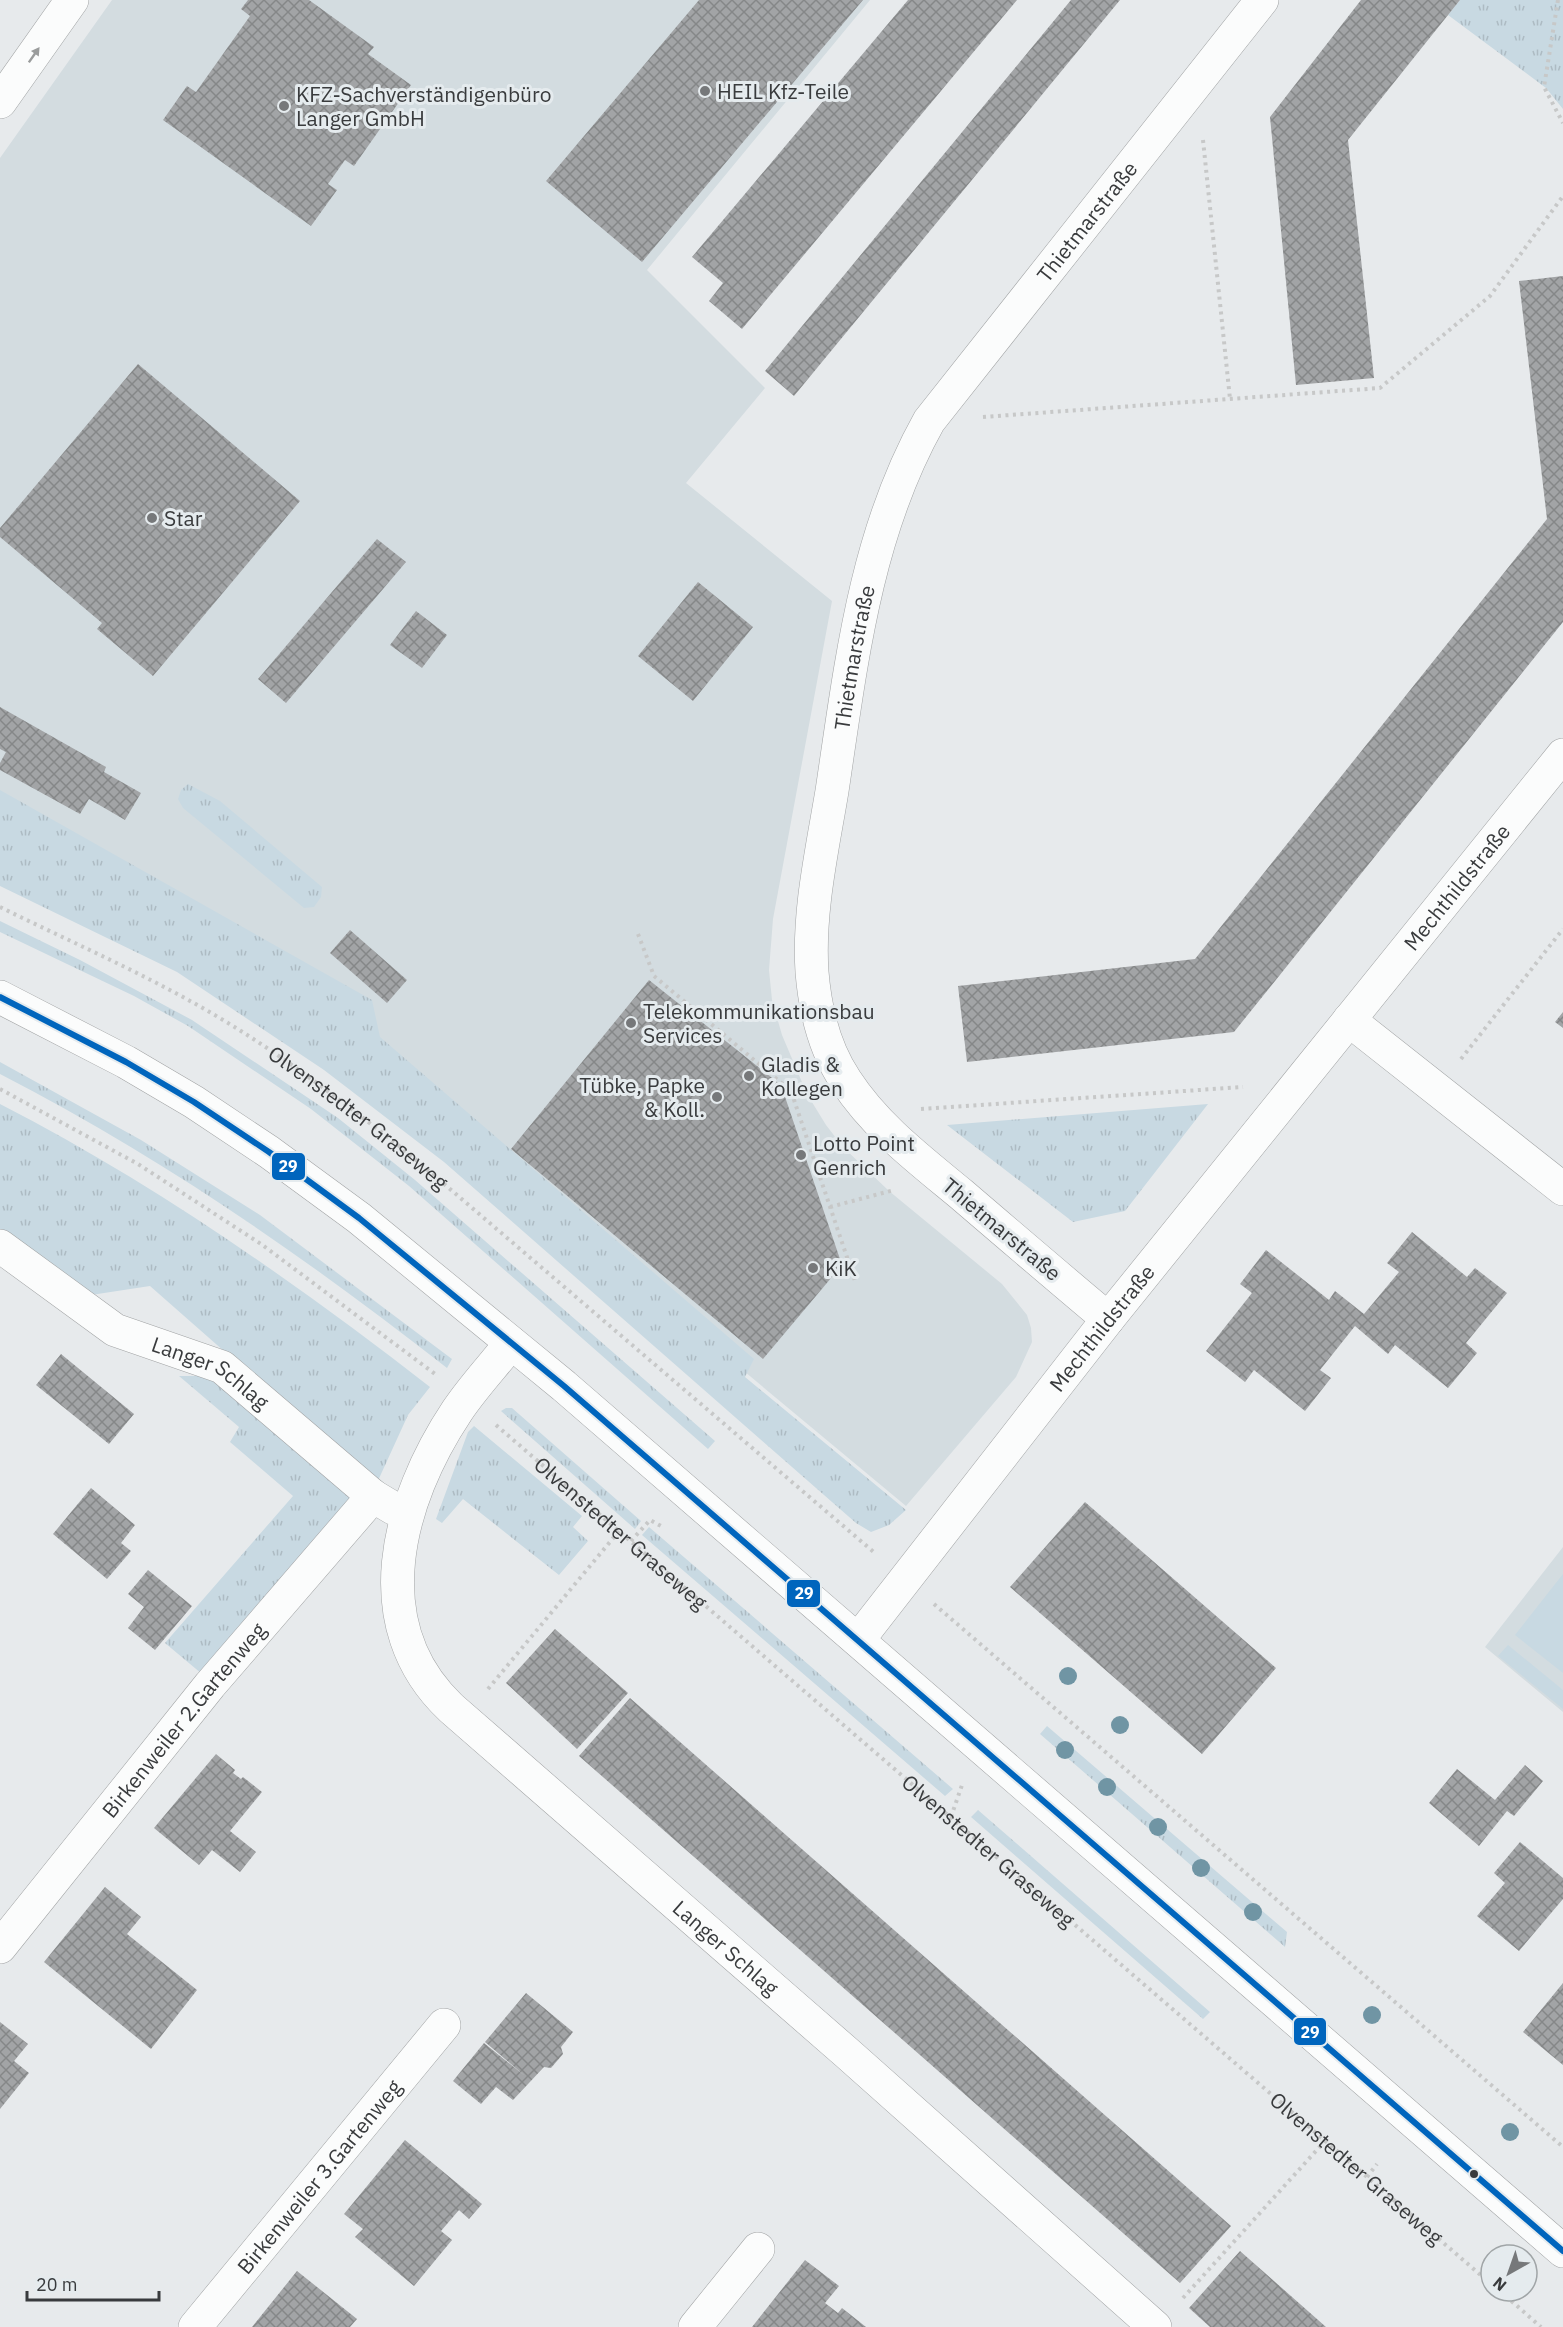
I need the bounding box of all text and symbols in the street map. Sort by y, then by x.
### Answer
one-way arrow [28,47,40,63]
place label: HEIL Kfz-Teile [717,77,849,105]
place label: KFZ-Sachverständigenbüro Langer GmbH [296,80,551,132]
marker: HEIL Kfz-Teile [698,84,712,98]
marker: KFZ-Sachverständigenbüro Langer GmbH [277,99,291,113]
street label: Thietmarstraße [1030,155,1143,288]
place label: Star [164,504,203,532]
marker: Star [145,511,159,525]
street label: Thietmarstraße [827,582,881,732]
street label: Mechthildstraße [1397,818,1516,956]
place label: Telekommunikationsbau Services [643,997,875,1049]
marker: Telekommunikationsbau Services [624,1016,638,1030]
street label: Olvenstedter Graseweg [263,1039,454,1196]
place label: Gladis & Kollegen [761,1050,843,1102]
marker: Gladis & Kollegen [742,1069,756,1083]
place label: Tübke, Papke & Koll. [579,1071,705,1123]
marker: Tübke, Papke & Koll. [710,1090,724,1104]
place label: Lotto Point Genrich [813,1129,915,1181]
marker: Lotto Point Genrich [794,1148,808,1162]
line badge: 29 [271,1152,306,1181]
text: 29 [278,1156,298,1176]
street label: Thietmarstraße [937,1171,1067,1287]
place label: KiK [825,1254,857,1282]
street label: Mechthildstraße [1043,1258,1161,1397]
marker: KiK [806,1261,820,1275]
street label: Langer Schlag [148,1330,275,1415]
street label: Olvenstedter Graseweg [528,1450,713,1615]
line badge: 29 [786,1579,821,1608]
text: 29 [794,1583,814,1603]
street label: Birkenweiler 2.Gartenweg [95,1617,272,1823]
street label: Olvenstedter Graseweg [896,1768,1081,1933]
street label: Langer Schlag [667,1894,785,2001]
line badge: 29 [1293,2017,1327,2046]
text: 29 [1300,2022,1320,2042]
street label: Birkenweiler 3.Gartenweg [231,2073,408,2280]
street label: Olvenstedter Graseweg [1264,2085,1449,2251]
unlabelled marker [1468,2168,1480,2180]
north arrow [1479,2243,1539,2303]
scale bar [27,2264,159,2302]
text: 20 m [36,2273,78,2296]
text: N [1488,2273,1510,2296]

